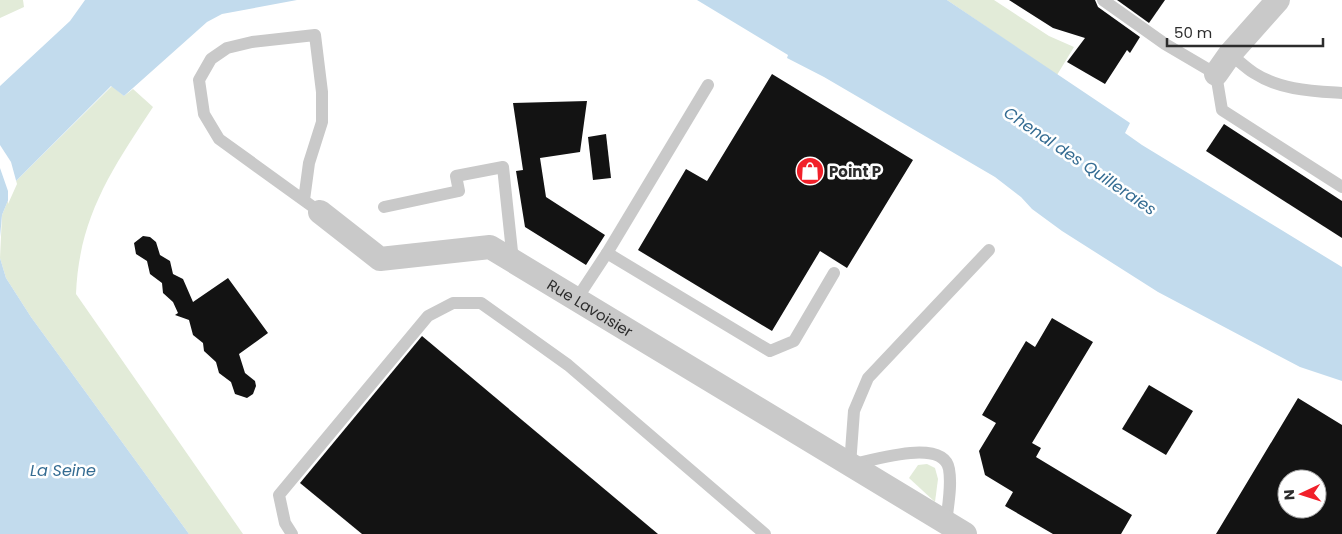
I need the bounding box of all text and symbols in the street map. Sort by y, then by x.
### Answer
scale bar [1167,15,1323,47]
text: 50 m [1174,22,1212,43]
water label: Chenal des Quilleraies [999,101,1161,221]
shop icon: Point P [795,156,825,186]
place label: Point P [829,161,881,182]
street label: Rue Lavoisier [543,274,637,342]
water label: La Seine [30,459,96,482]
north arrow [1277,469,1327,519]
text: N [1279,489,1299,501]

